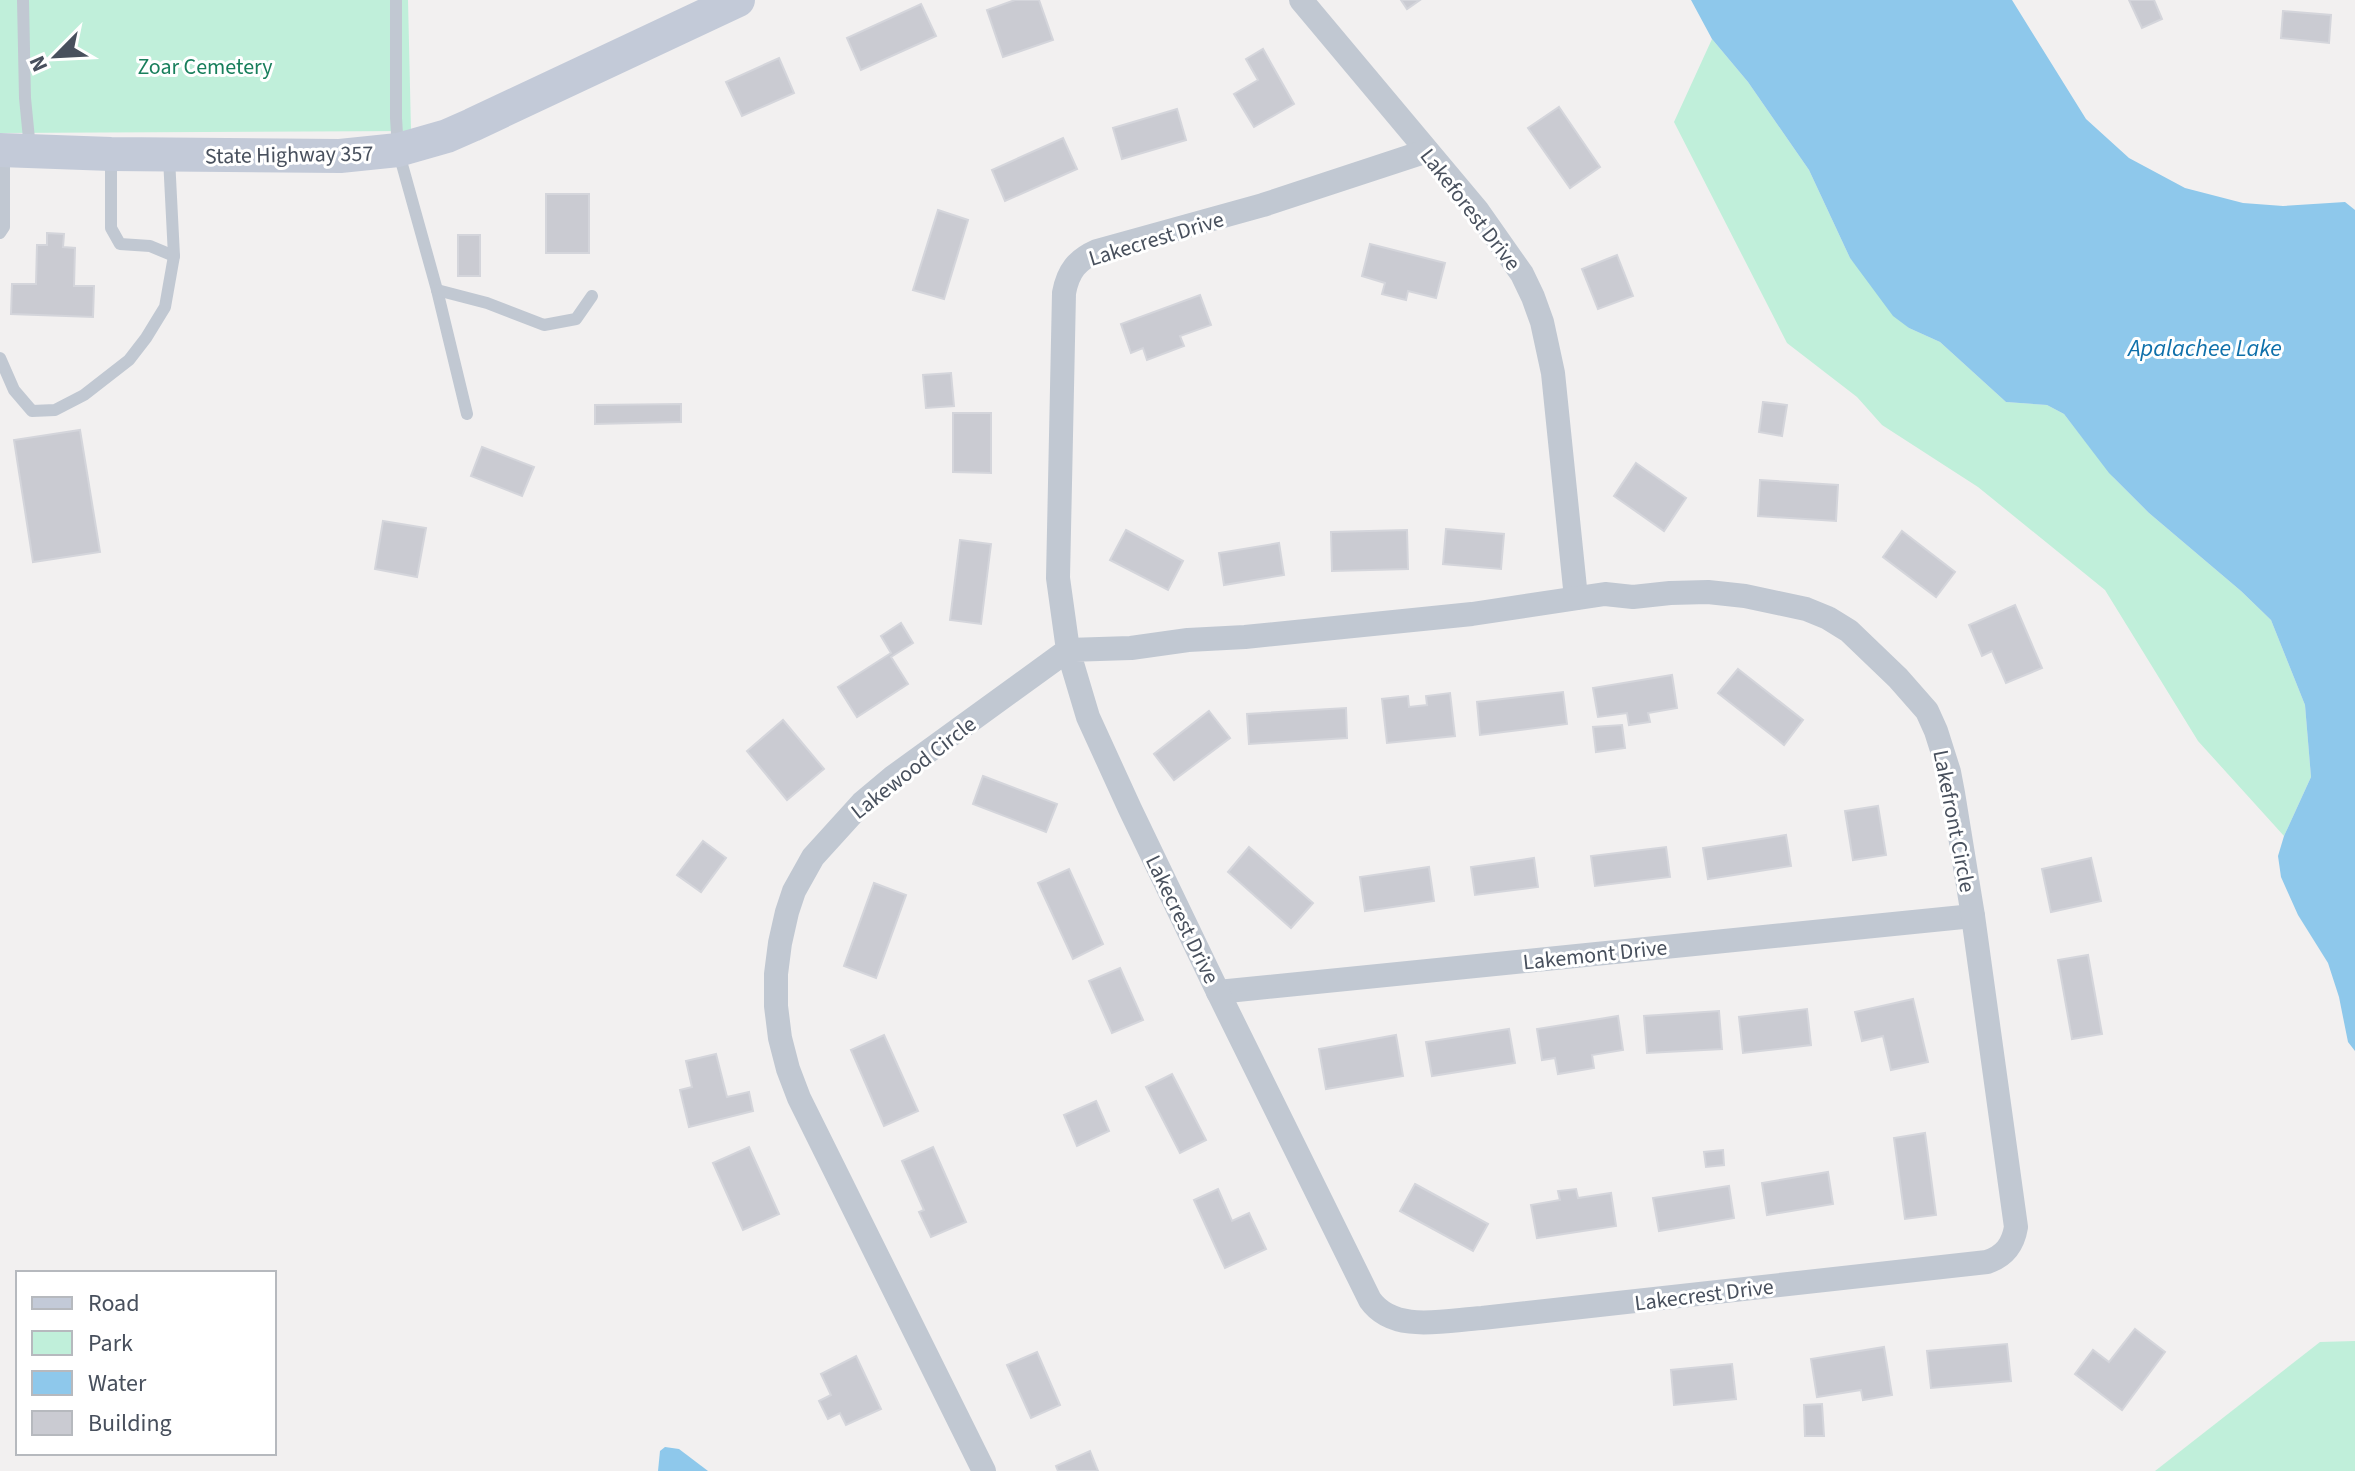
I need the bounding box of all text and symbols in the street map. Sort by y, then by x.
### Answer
north arrow [16,16,96,96]
text: N [21,51,56,77]
park label: Zoar Cemetery [137,51,273,83]
street label: State Highway 357 [205,138,374,172]
street label: Lakeforest Drive [1412,141,1528,278]
street label: Lakecrest Drive [1085,203,1228,275]
water label: Apalachee Lake [2126,331,2282,366]
street label: Lakewood Circle [844,709,983,827]
street label: Lakefront Circle [1925,747,1984,895]
street label: Lakecrest Drive [1137,850,1227,989]
street label: Lakemont Drive [1521,932,1669,978]
legend [16,1271,276,1455]
street label: Lakecrest Drive [1633,1271,1776,1319]
text: Road [88,1286,140,1321]
text: Park [88,1326,133,1361]
text: Water [88,1366,147,1401]
text: Building [88,1406,172,1441]

